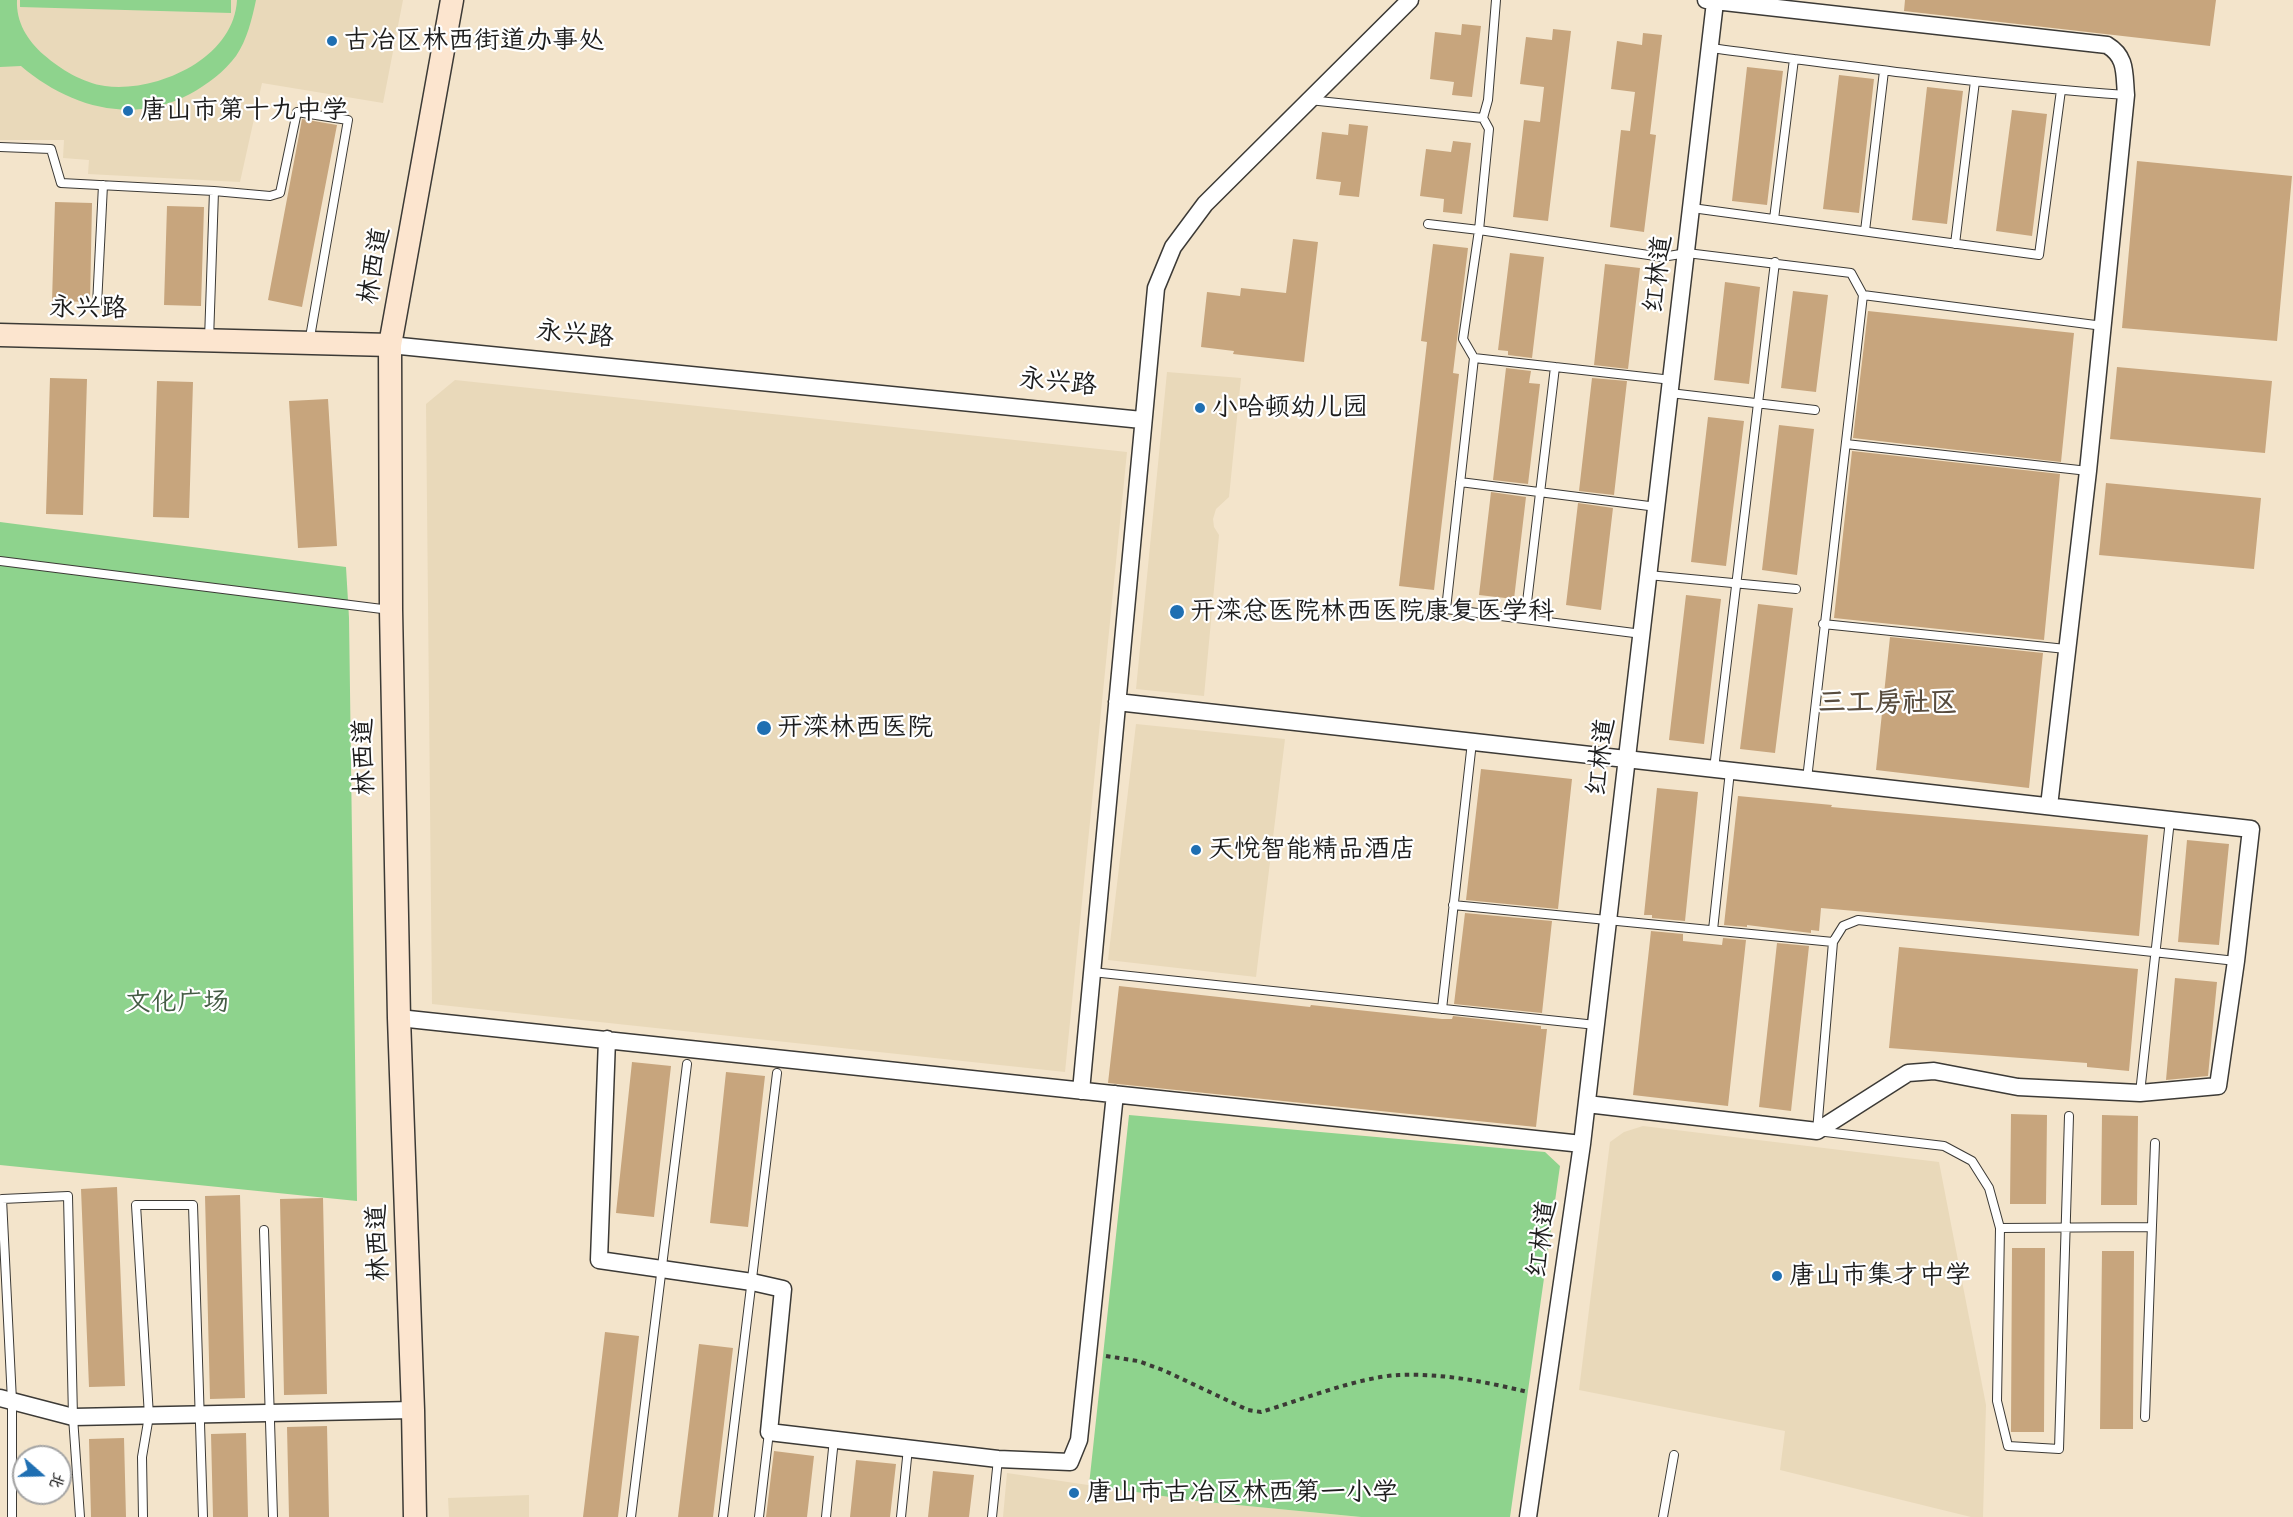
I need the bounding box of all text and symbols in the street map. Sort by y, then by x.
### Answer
place label: 古冶区林西街道办事处 [344,25,604,57]
marker: 古冶区林西街道办事处 [325,34,339,48]
place label: 唐山市第十九中学 [140,95,348,127]
marker: 唐山市第十九中学 [121,104,135,118]
street label: 林西道 [353,225,397,307]
street label: 红林道 [1639,233,1679,315]
street label: 永兴路 [49,293,127,325]
street label: 永兴路 [535,315,615,355]
street label: 永兴路 [1018,363,1098,403]
place label: 小哈顿幼儿园 [1212,392,1368,424]
marker: 小哈顿幼儿园 [1193,401,1207,415]
place label: 开滦总医院林西医院康复医学科 [1190,596,1554,628]
marker: 开滦总医院林西医院康复医学科 [1168,603,1186,621]
district label: 三工房社区 [1818,687,1958,721]
place label: 开滦林西医院 [777,712,933,744]
street label: 红林道 [1582,716,1622,798]
street label: 林西道 [349,718,381,796]
marker: 开滦林西医院 [755,719,773,737]
place label: 天悦智能精品酒店 [1208,834,1416,866]
marker: 天悦智能精品酒店 [1189,843,1203,857]
park label: 文化广场 [125,987,229,1019]
street label: 红林道 [1522,1198,1564,1280]
street label: 林西道 [362,1203,396,1283]
place label: 唐山市集才中学 [1789,1260,1971,1292]
marker: 唐山市集才中学 [1770,1269,1784,1283]
north arrow [12,1445,72,1505]
text: 北 [46,1470,69,1491]
place label: 唐山市古冶区林西第一小学 [1086,1477,1398,1509]
marker: 唐山市古冶区林西第一小学 [1067,1486,1081,1500]

